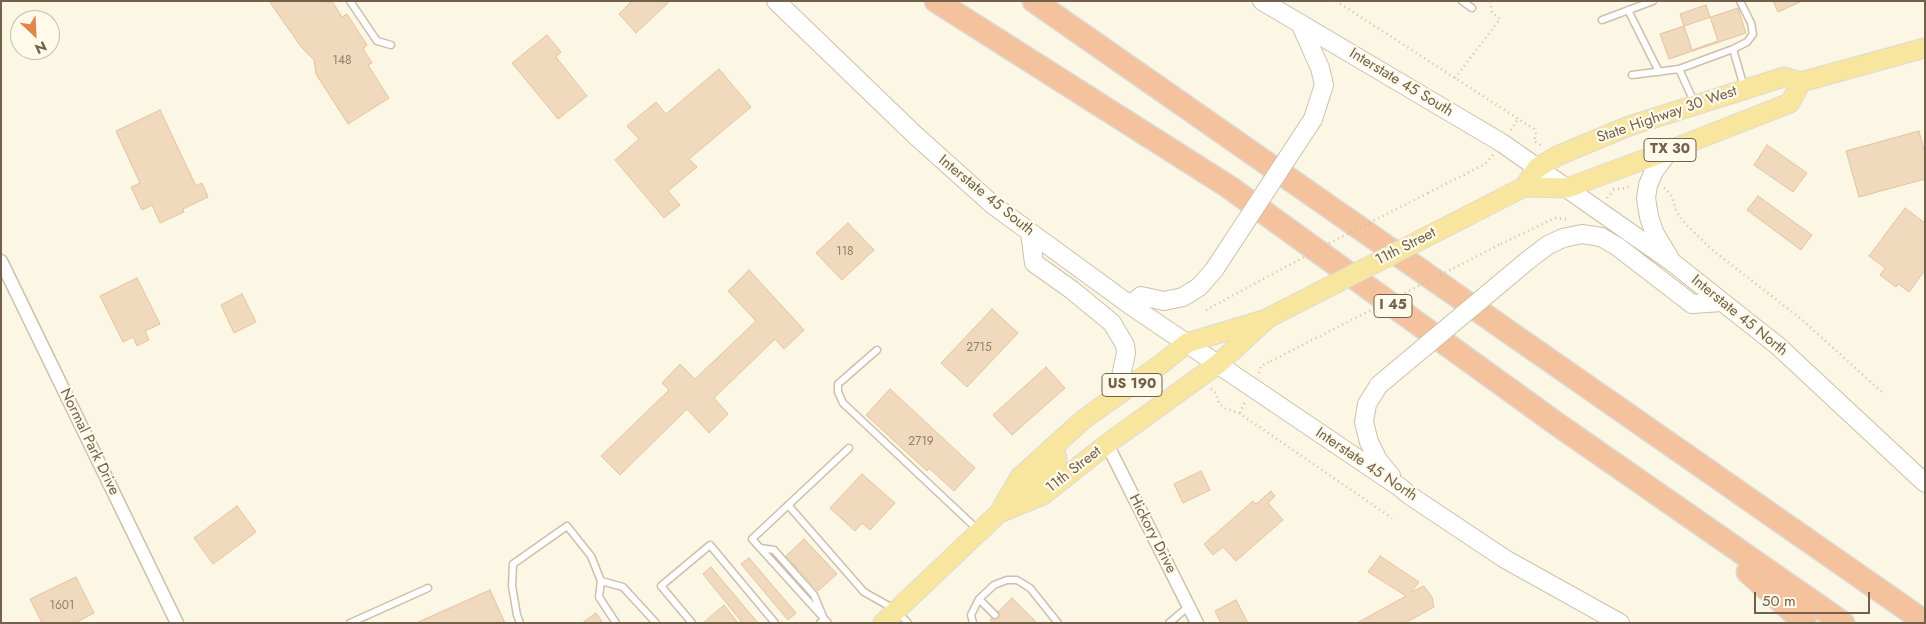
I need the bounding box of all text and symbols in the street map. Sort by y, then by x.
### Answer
north arrow [10,10,60,60]
text: N [32,36,50,59]
street label: Interstate 45 South [1346,45,1456,121]
house number: 148 [333,54,351,68]
street label: State Highway 30 West [1595,83,1739,147]
road number: TX 30 [1644,138,1696,162]
street label: Interstate 45 South [934,152,1038,240]
street label: 11th Street [1373,224,1439,270]
house number: 118 [836,245,854,259]
street label: Interstate 45 North [1687,272,1791,360]
road number: I 45 [1374,294,1412,318]
house number: 2715 [966,341,992,355]
road number: US 190 [1102,374,1162,396]
street label: Normal Park Drive [55,386,123,498]
street label: Interstate 45 North [1312,424,1420,506]
house number: 2719 [908,435,934,449]
street label: 11th Street [1043,443,1105,497]
street label: Hickory Drive [1124,491,1180,577]
scale bar [1756,582,1872,614]
text: 50 m [1762,590,1796,612]
house number: 1601 [50,599,74,613]

